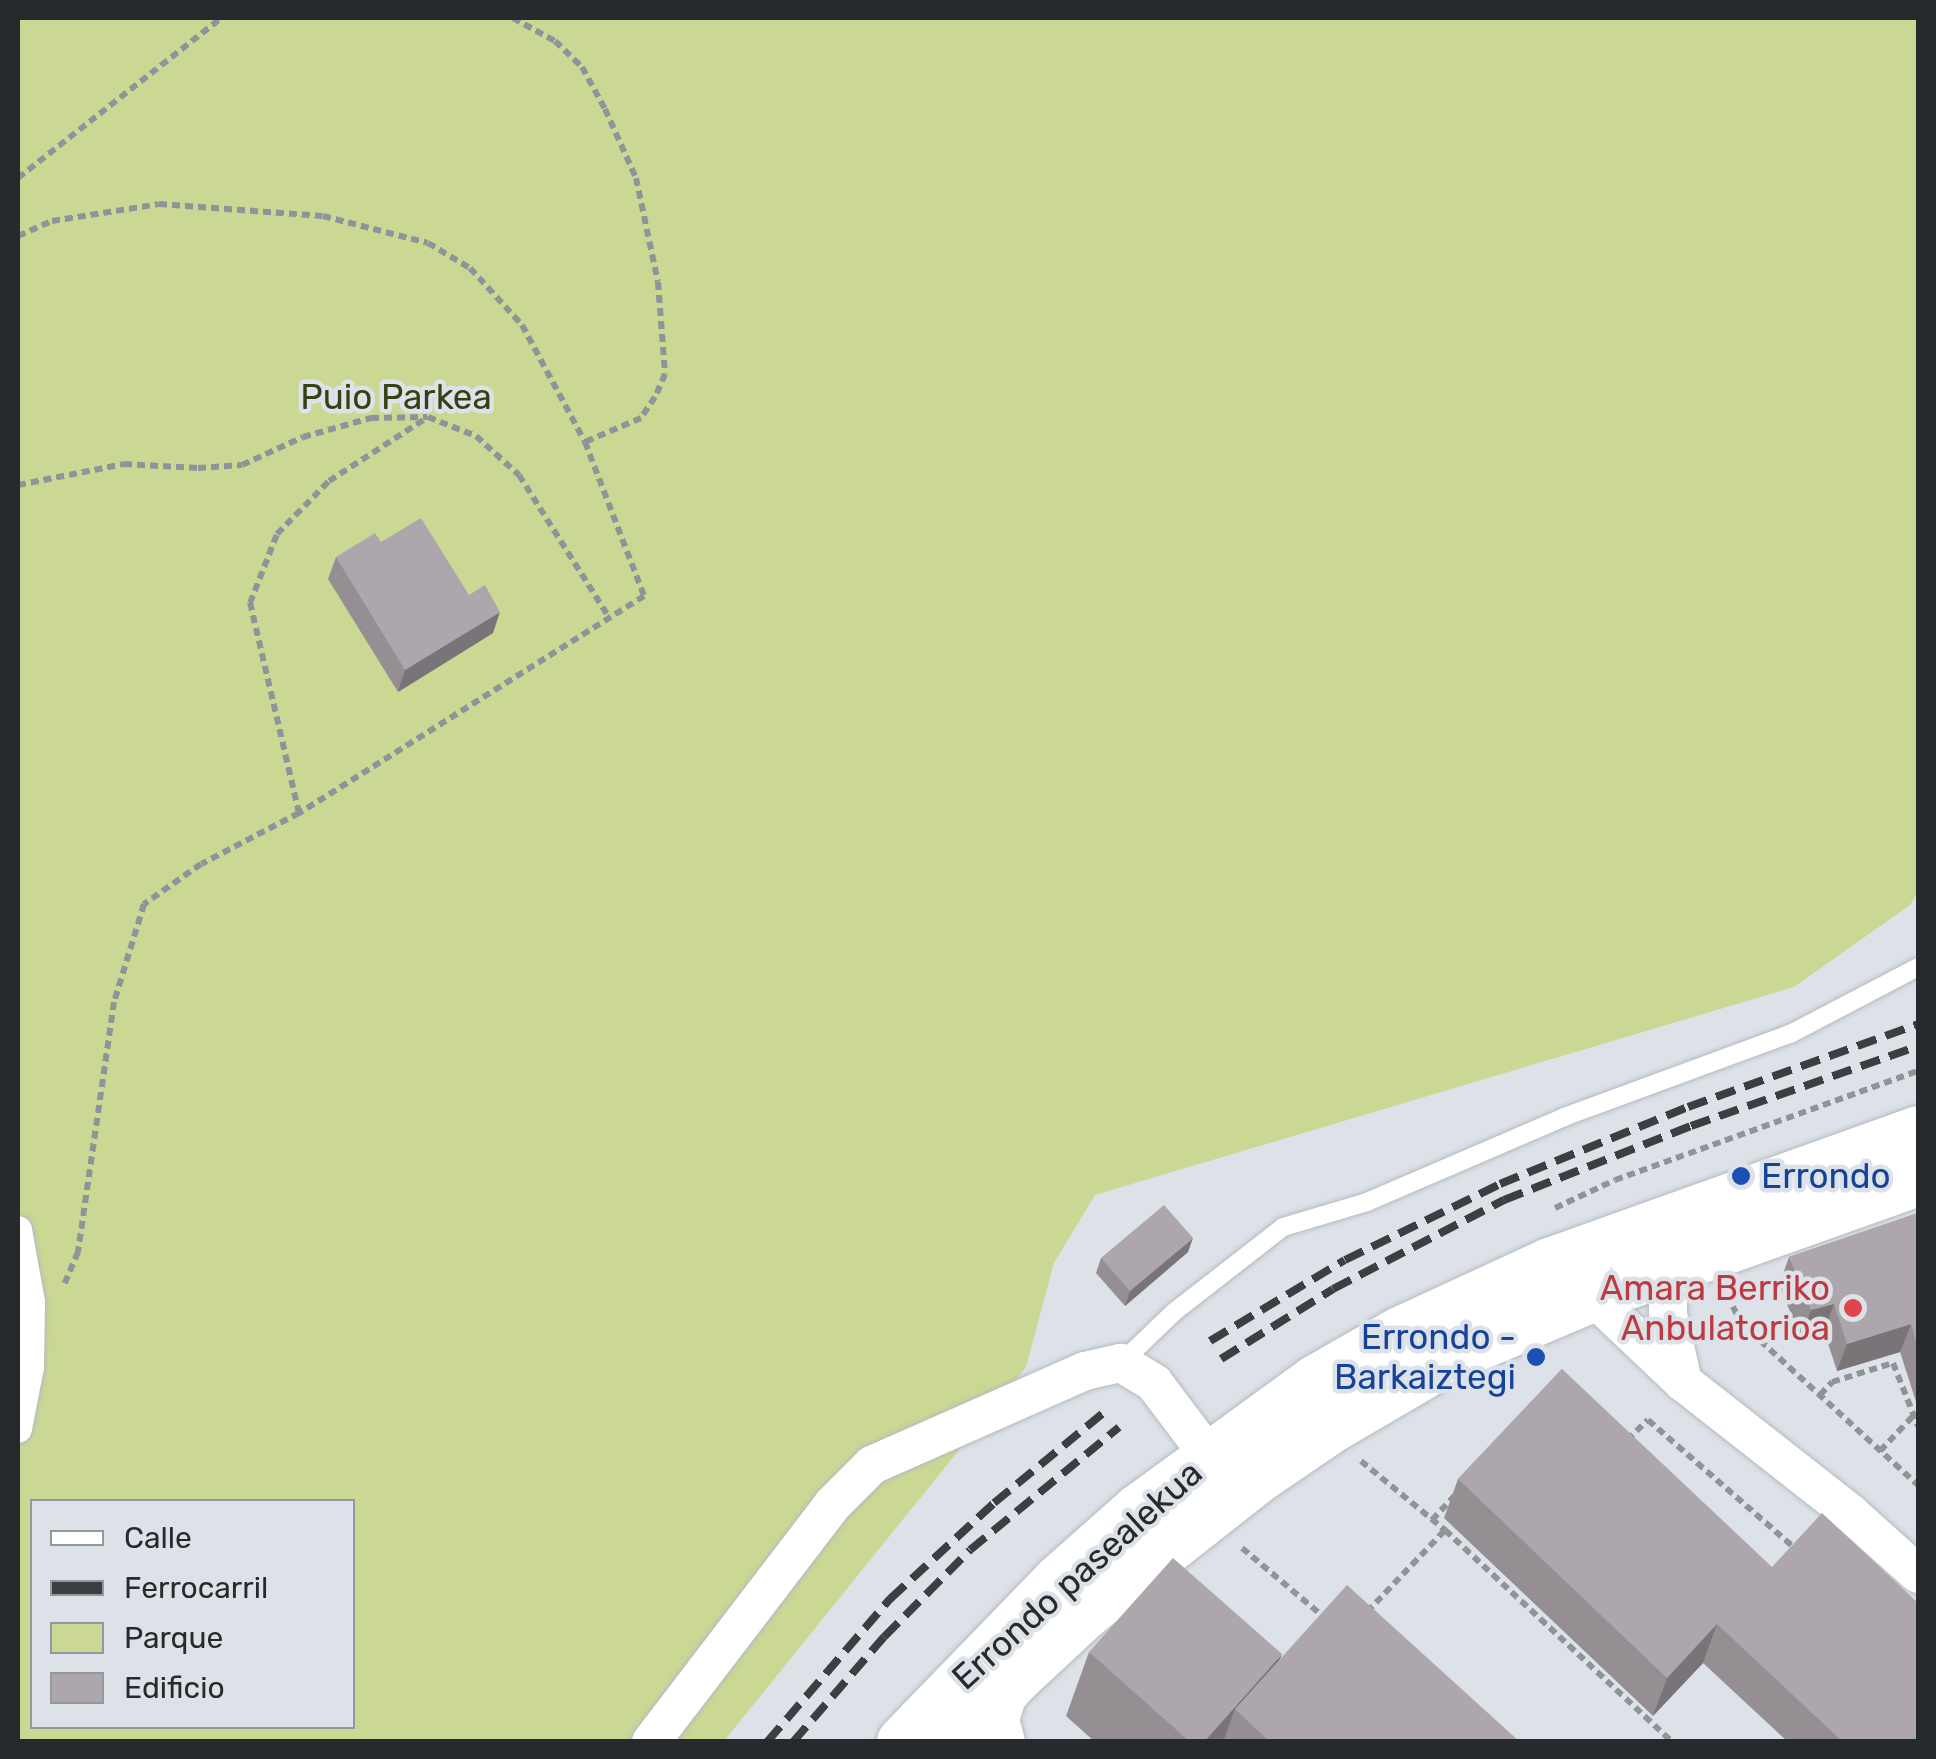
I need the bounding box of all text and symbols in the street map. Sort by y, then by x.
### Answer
park label: Puio Parkea [300,376,492,418]
place label: Errondo [1761,1155,1891,1197]
marker: Errondo [1730,1165,1752,1187]
place label: Amara Berriko Anbulatorioa [1600,1267,1830,1349]
marker: Amara Berriko Anbulatorioa [1840,1295,1866,1321]
place label: Errondo - Barkaiztegi [1334,1316,1516,1398]
marker: Errondo - Barkaiztegi [1525,1346,1547,1368]
street label: Errondo pasealekua [943,1452,1211,1698]
legend [30,1499,355,1729]
text: Calle [124,1520,192,1556]
text: Ferrocarril [124,1570,268,1606]
text: Parque [124,1620,223,1656]
text: Edificio [124,1670,225,1706]

